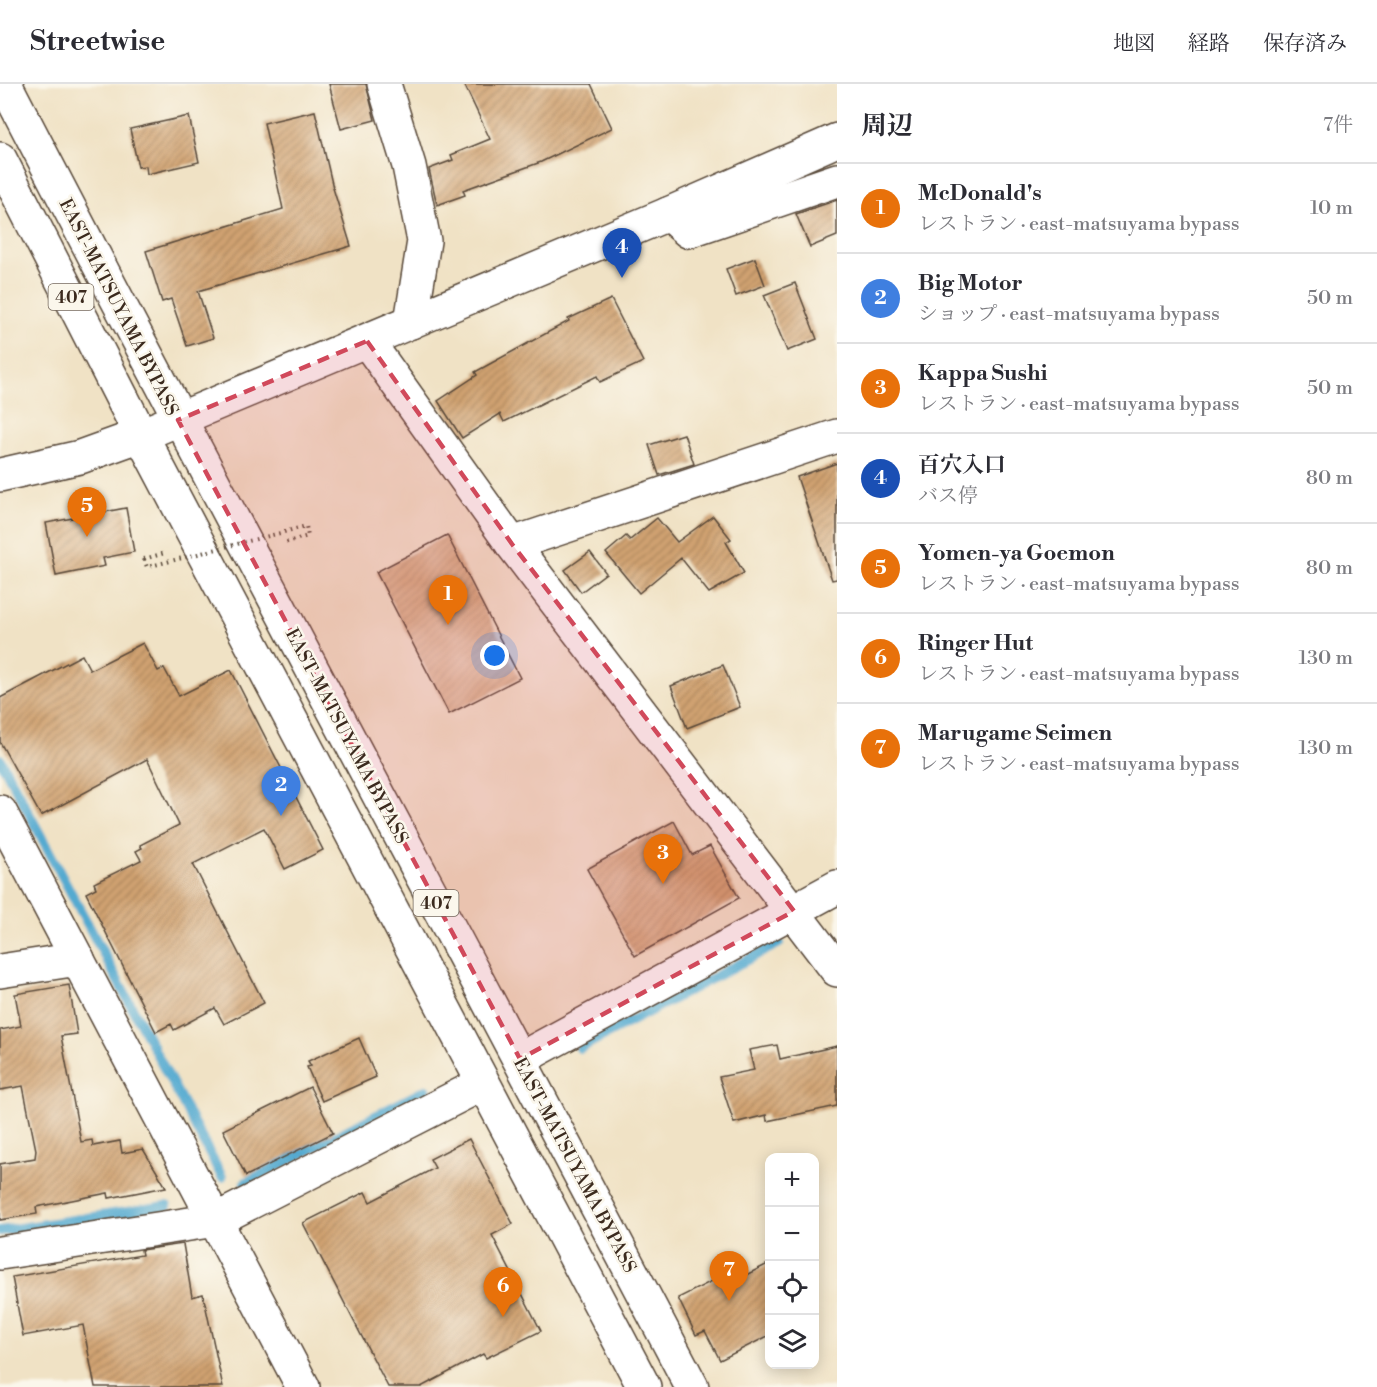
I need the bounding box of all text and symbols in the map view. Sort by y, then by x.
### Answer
text: Streetwise [30,24,165,59]
text: 地図 [1113,31,1155,57]
text: 経路 [1188,31,1230,57]
text: 保存済み [1263,31,1347,57]
text: 周辺 [861,110,913,142]
text: 7件 [1323,113,1353,138]
text: McDonald's [918,180,1042,207]
street label: EAST-MATSUYAMA BYPASS [54,195,183,420]
text: 1 [876,196,885,221]
text: 10 m [1310,196,1353,221]
text: レストラン · east-matsuyama bypass [918,212,1240,237]
pin: 4 [602,228,642,278]
text: Big Motor [918,270,1023,297]
road number: 407 [48,284,94,310]
text: 2 [874,286,887,311]
text: 50 m [1307,286,1353,311]
text: ショップ · east-matsuyama bypass [918,302,1220,327]
text: Kappa Sushi [918,360,1048,387]
text: 3 [874,376,887,401]
text: 50 m [1307,376,1353,401]
text: レストラン · east-matsuyama bypass [918,392,1240,417]
text: 百穴入口 [918,452,1006,479]
text: 4 [874,466,887,491]
text: 80 m [1306,466,1353,491]
text: バス停 [918,484,978,509]
pin: 5 [68,488,106,537]
text: Yomen-ya Goemon [918,540,1115,567]
text: 5 [874,556,887,581]
text: 80 m [1306,556,1353,581]
text: レストラン · east-matsuyama bypass [918,572,1240,597]
pin: 1 [428,576,468,625]
street label: EAST-MATSUYAMA BYPASS [280,625,413,848]
text: Ringer Hut [918,630,1033,657]
your location [480,641,509,670]
text: 6 [874,646,887,671]
text: 130 m [1298,646,1353,671]
text: レストラン · east-matsuyama bypass [918,662,1240,687]
text: Marugame Seimen [918,720,1112,747]
text: 7 [875,736,886,761]
text: 130 m [1298,736,1353,761]
text: レストラン · east-matsuyama bypass [918,752,1240,777]
pin: 2 [262,766,300,816]
pin: 3 [644,834,682,884]
road number: 407 [414,890,458,916]
street label: EAST-MATSUYAMA BYPASS [508,1054,641,1277]
map controls [765,1153,819,1369]
button: + [765,1153,819,1207]
button: − [765,1207,819,1261]
pin: 7 [710,1252,748,1301]
button: locate [765,1261,819,1315]
pin: 6 [484,1268,522,1317]
button: layers [765,1315,819,1369]

